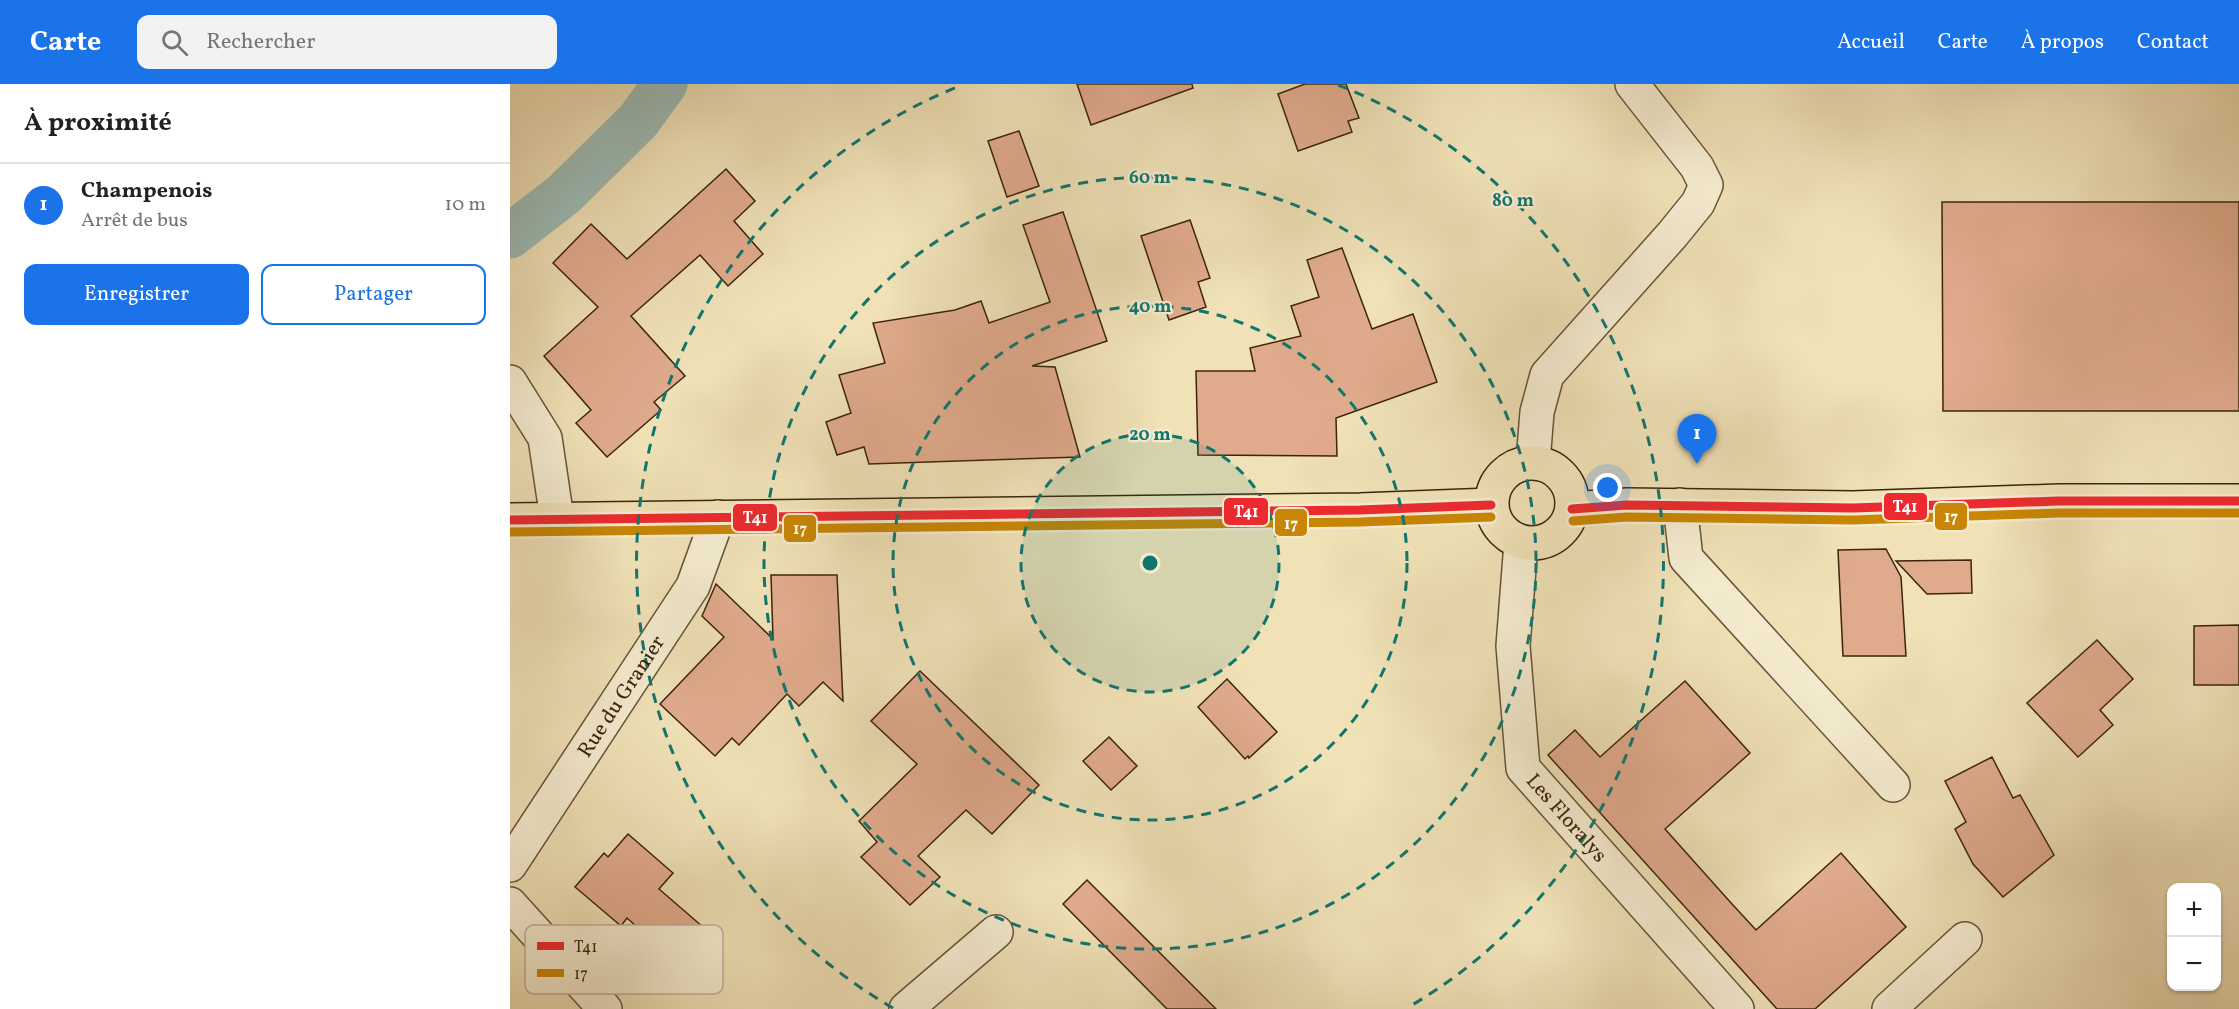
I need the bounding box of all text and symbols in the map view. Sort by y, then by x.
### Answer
search box [137,15,557,69]
text: Carte [30,23,101,62]
icon: search [158,26,191,59]
text: Rechercher [206,27,315,58]
text: Accueil [1837,28,1905,57]
text: Carte [1938,28,1988,57]
text: À propos [2021,28,2104,57]
text: Contact [2137,28,2209,57]
text: À proximité [24,105,172,141]
text: 60 m [1129,166,1171,191]
text: Champenois [81,176,212,207]
text: 80 m [1492,189,1534,214]
text: 1 [39,191,48,219]
text: 10 m [445,191,486,219]
text: Arrêt de bus [81,207,188,235]
button: Enregistrer [24,264,249,325]
button: Partager [261,264,486,325]
text: 40 m [1129,295,1171,320]
pin: 1 [1678,414,1716,464]
text: 20 m [1129,423,1171,448]
your location [1593,473,1622,502]
line badge: T41 [1883,492,1928,521]
line badge: T41 [1223,497,1269,526]
text: T41 [1892,497,1918,519]
text: T41 [1233,502,1259,524]
line badge: 17 [1934,502,1968,531]
line badge: T41 [732,503,778,532]
text: 17 [1944,507,1958,529]
text: T41 [742,508,768,530]
line badge: 17 [1274,508,1308,537]
line badge: 17 [783,514,817,543]
text: 17 [1284,514,1298,536]
text: 17 [793,519,807,541]
centre of rings [1140,553,1160,573]
street label: Rue du Granier [571,630,673,764]
street label: Les Floralys [1518,768,1613,869]
map controls [2167,883,2221,991]
button: + [2167,883,2221,937]
legend [525,925,723,994]
text: T41 [574,937,598,959]
button: − [2167,937,2221,991]
text: 17 [574,964,588,986]

